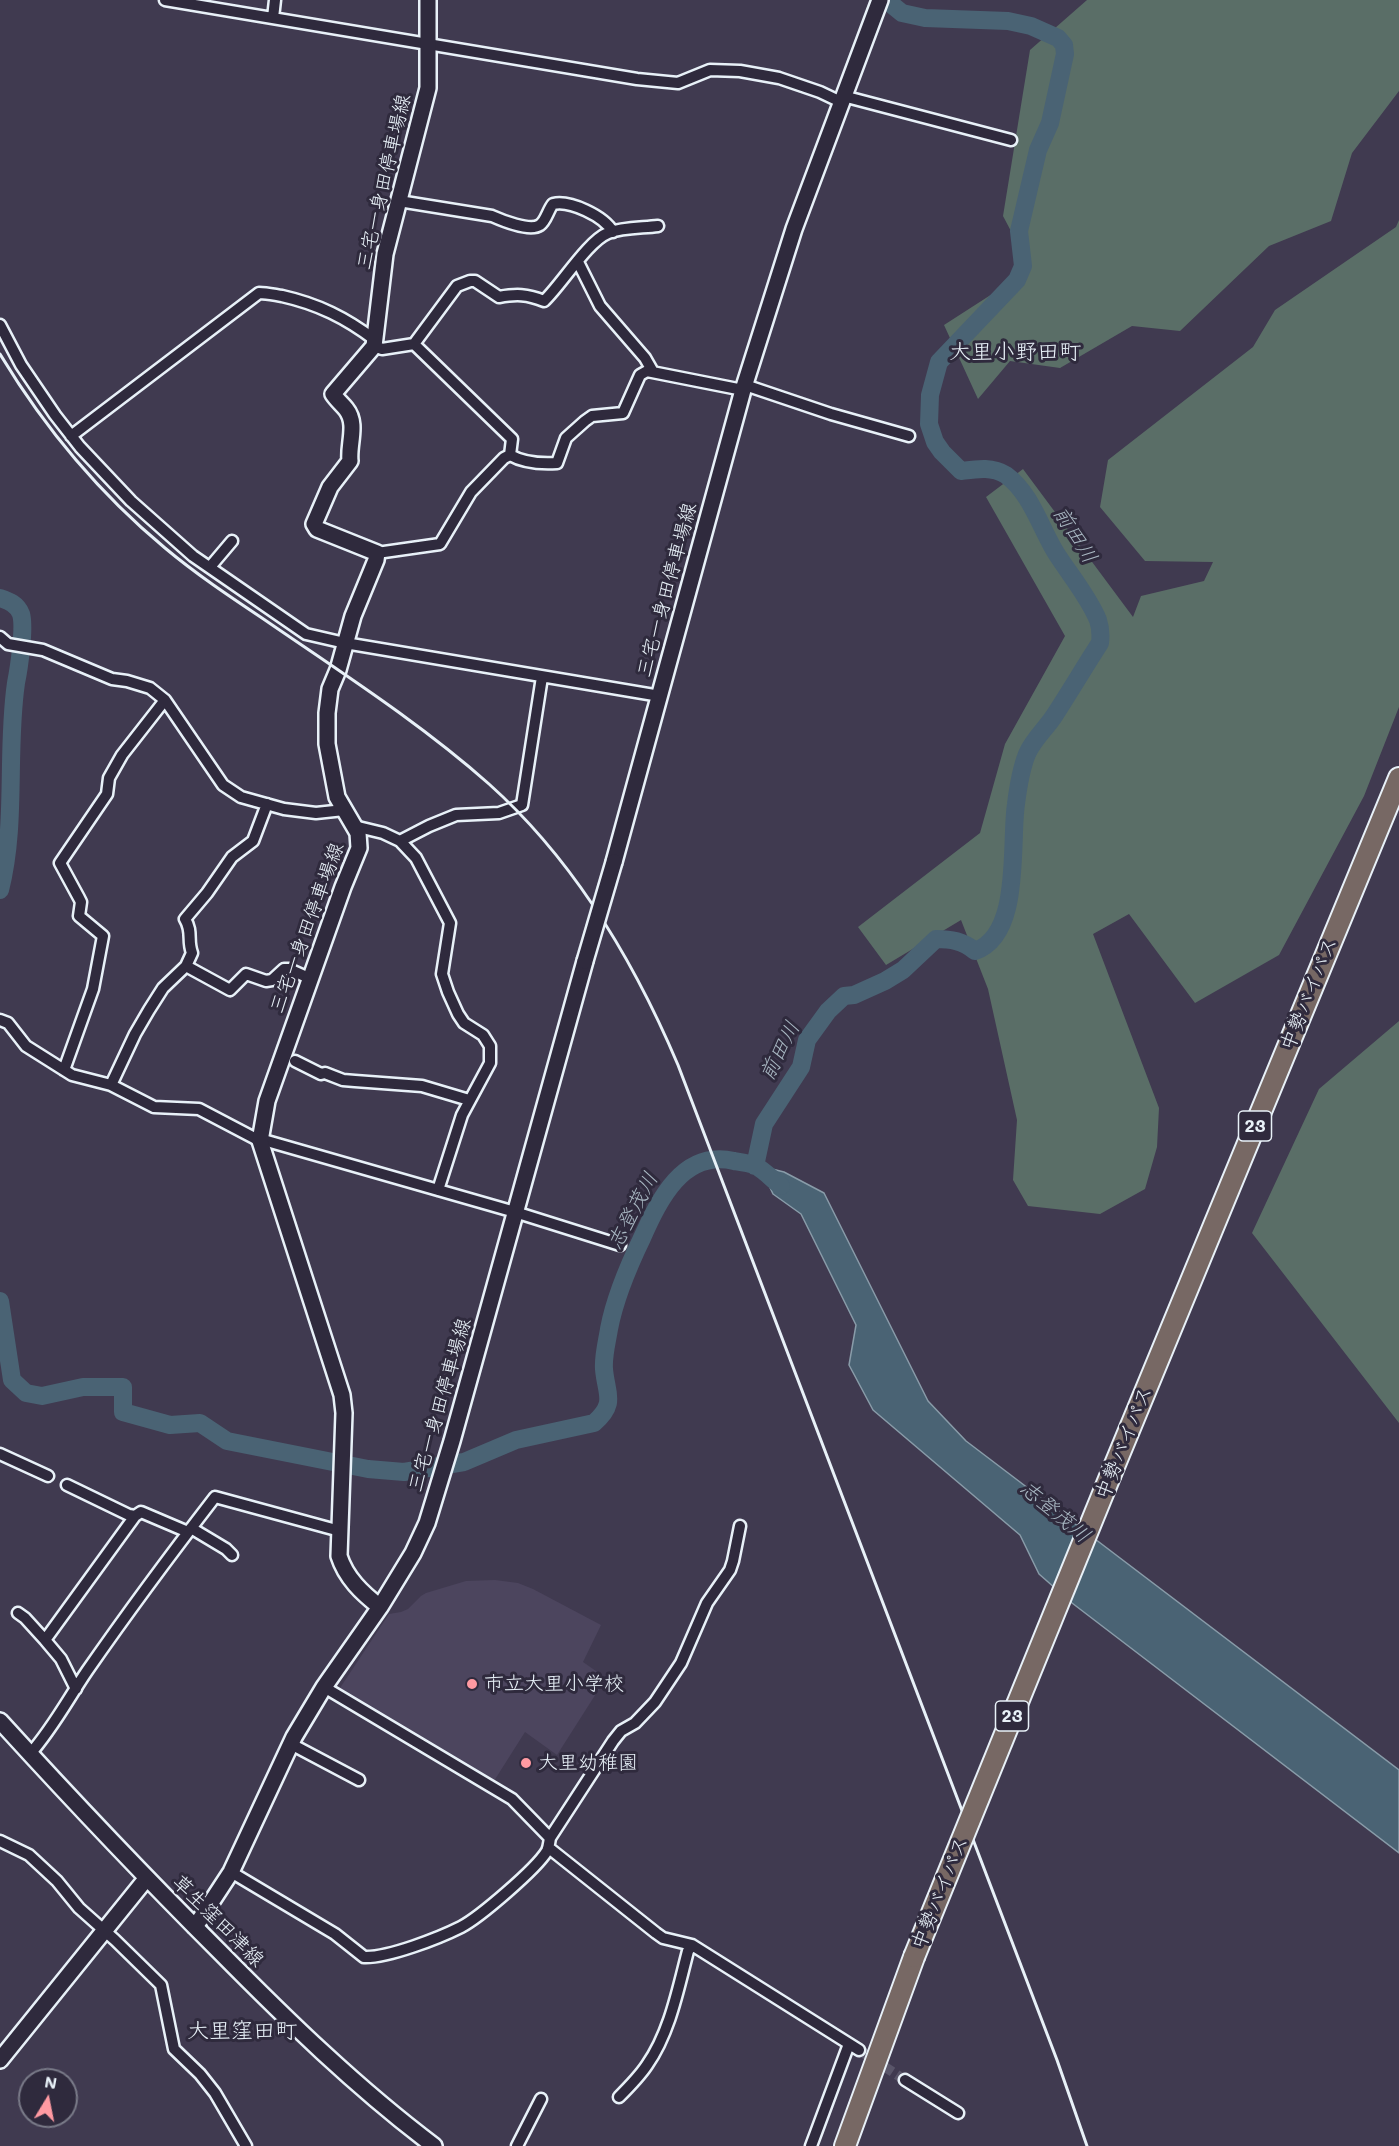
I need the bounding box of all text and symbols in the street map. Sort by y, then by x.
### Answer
street label: 三宅一身田停車場線 [352,92,416,272]
district label: 大里小野田町 [949,339,1081,365]
street label: 三宅一身田停車場線 [632,500,702,680]
water label: 前田川 [1048,502,1102,568]
street label: 三宅一身田停車場線 [265,839,349,1017]
street label: 中勢バイパス [1275,934,1343,1054]
water label: 前田川 [754,1017,806,1085]
road number: 23 [1238,1111,1272,1141]
water label: 志登茂川 [602,1168,664,1254]
street label: 三宅一身田停車場線 [404,1315,476,1495]
street label: 中勢バイパス [1090,1383,1158,1503]
water label: 志登茂川 [1015,1475,1095,1549]
place label: 市立大里小学校 [484,1672,624,1696]
marker: 市立大里小学校 [465,1677,479,1691]
road number: 23 [996,1701,1028,1731]
place label: 大里幼稚園 [538,1751,638,1775]
marker: 大里幼稚園 [519,1756,533,1770]
street label: 中勢バイパス [906,1833,974,1953]
street label: 草生窪田津線 [167,1870,269,1972]
district label: 大里窪田町 [187,2018,297,2044]
north arrow [18,2068,78,2128]
text: N [43,2070,59,2093]

